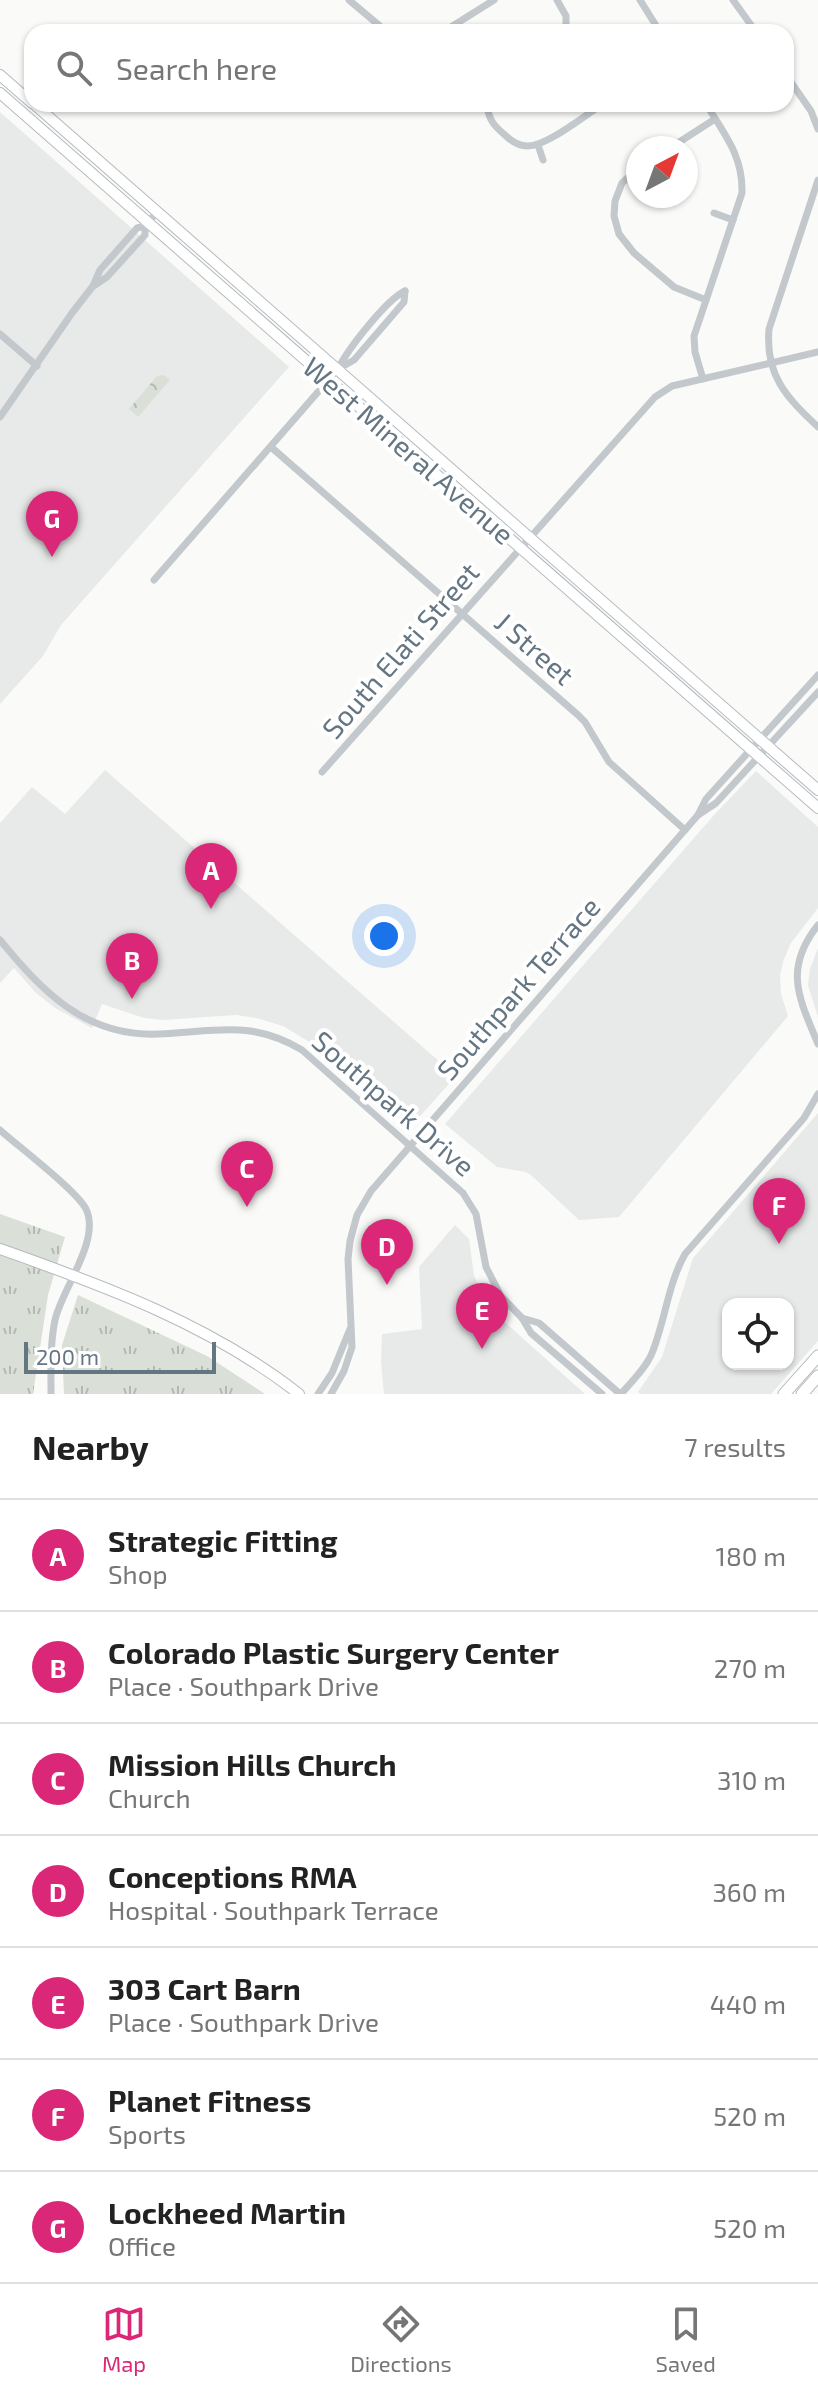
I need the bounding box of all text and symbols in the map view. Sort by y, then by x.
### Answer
search box [24,24,794,112]
icon: search [52,46,96,90]
text: Search here [116,50,277,86]
north arrow [626,136,698,208]
street label: West Mineral Avenue [296,349,522,551]
pin: G [26,491,78,557]
street label: South Elati Street [314,555,486,745]
street label: J Street [489,604,581,692]
pin: A [185,843,237,909]
street label: Southpark Terrace [429,890,607,1086]
your location [364,916,404,956]
pin: B [106,933,158,999]
street label: Southpark Drive [306,1023,482,1183]
pin: C [221,1141,273,1207]
pin: F [753,1178,805,1244]
pin: D [361,1219,413,1285]
pin: E [456,1283,508,1349]
map controls [722,1298,794,1370]
button: locate [722,1298,794,1370]
scale bar [24,1338,216,1374]
text: 200 m [36,1343,99,1369]
text: Nearby [32,1426,149,1467]
text: 7 results [684,1431,786,1462]
text: Strategic Fitting [108,1522,338,1558]
text: A [50,1540,66,1571]
text: 180 m [716,1540,786,1571]
text: Shop [108,1558,168,1589]
text: Colorado Plastic Surgery Center [108,1634,559,1670]
text: B [50,1652,66,1683]
text: 270 m [714,1652,786,1683]
text: Place · Southpark Drive [108,1670,379,1701]
text: Mission Hills Church [108,1746,397,1782]
text: C [50,1764,66,1795]
text: 310 m [717,1764,786,1795]
text: Church [108,1782,191,1813]
text: Conceptions RMA [108,1858,357,1894]
text: D [49,1876,67,1907]
text: 360 m [712,1876,786,1907]
text: Hospital · Southpark Terrace [108,1894,439,1925]
text: 303 Cart Barn [108,1970,301,2006]
text: E [50,1988,66,2019]
text: 440 m [710,1988,786,2019]
text: Place · Southpark Drive [108,2006,379,2037]
text: Planet Fitness [108,2082,311,2118]
text: F [51,2100,65,2131]
text: 520 m [713,2100,786,2131]
text: Sports [108,2118,186,2149]
text: Lockheed Martin [108,2194,346,2230]
text: G [50,2212,66,2243]
text: 520 m [713,2212,786,2243]
text: Office [108,2230,176,2261]
tab: Map [102,2302,146,2376]
tab: Directions [350,2302,452,2376]
tab: Saved [656,2302,716,2376]

